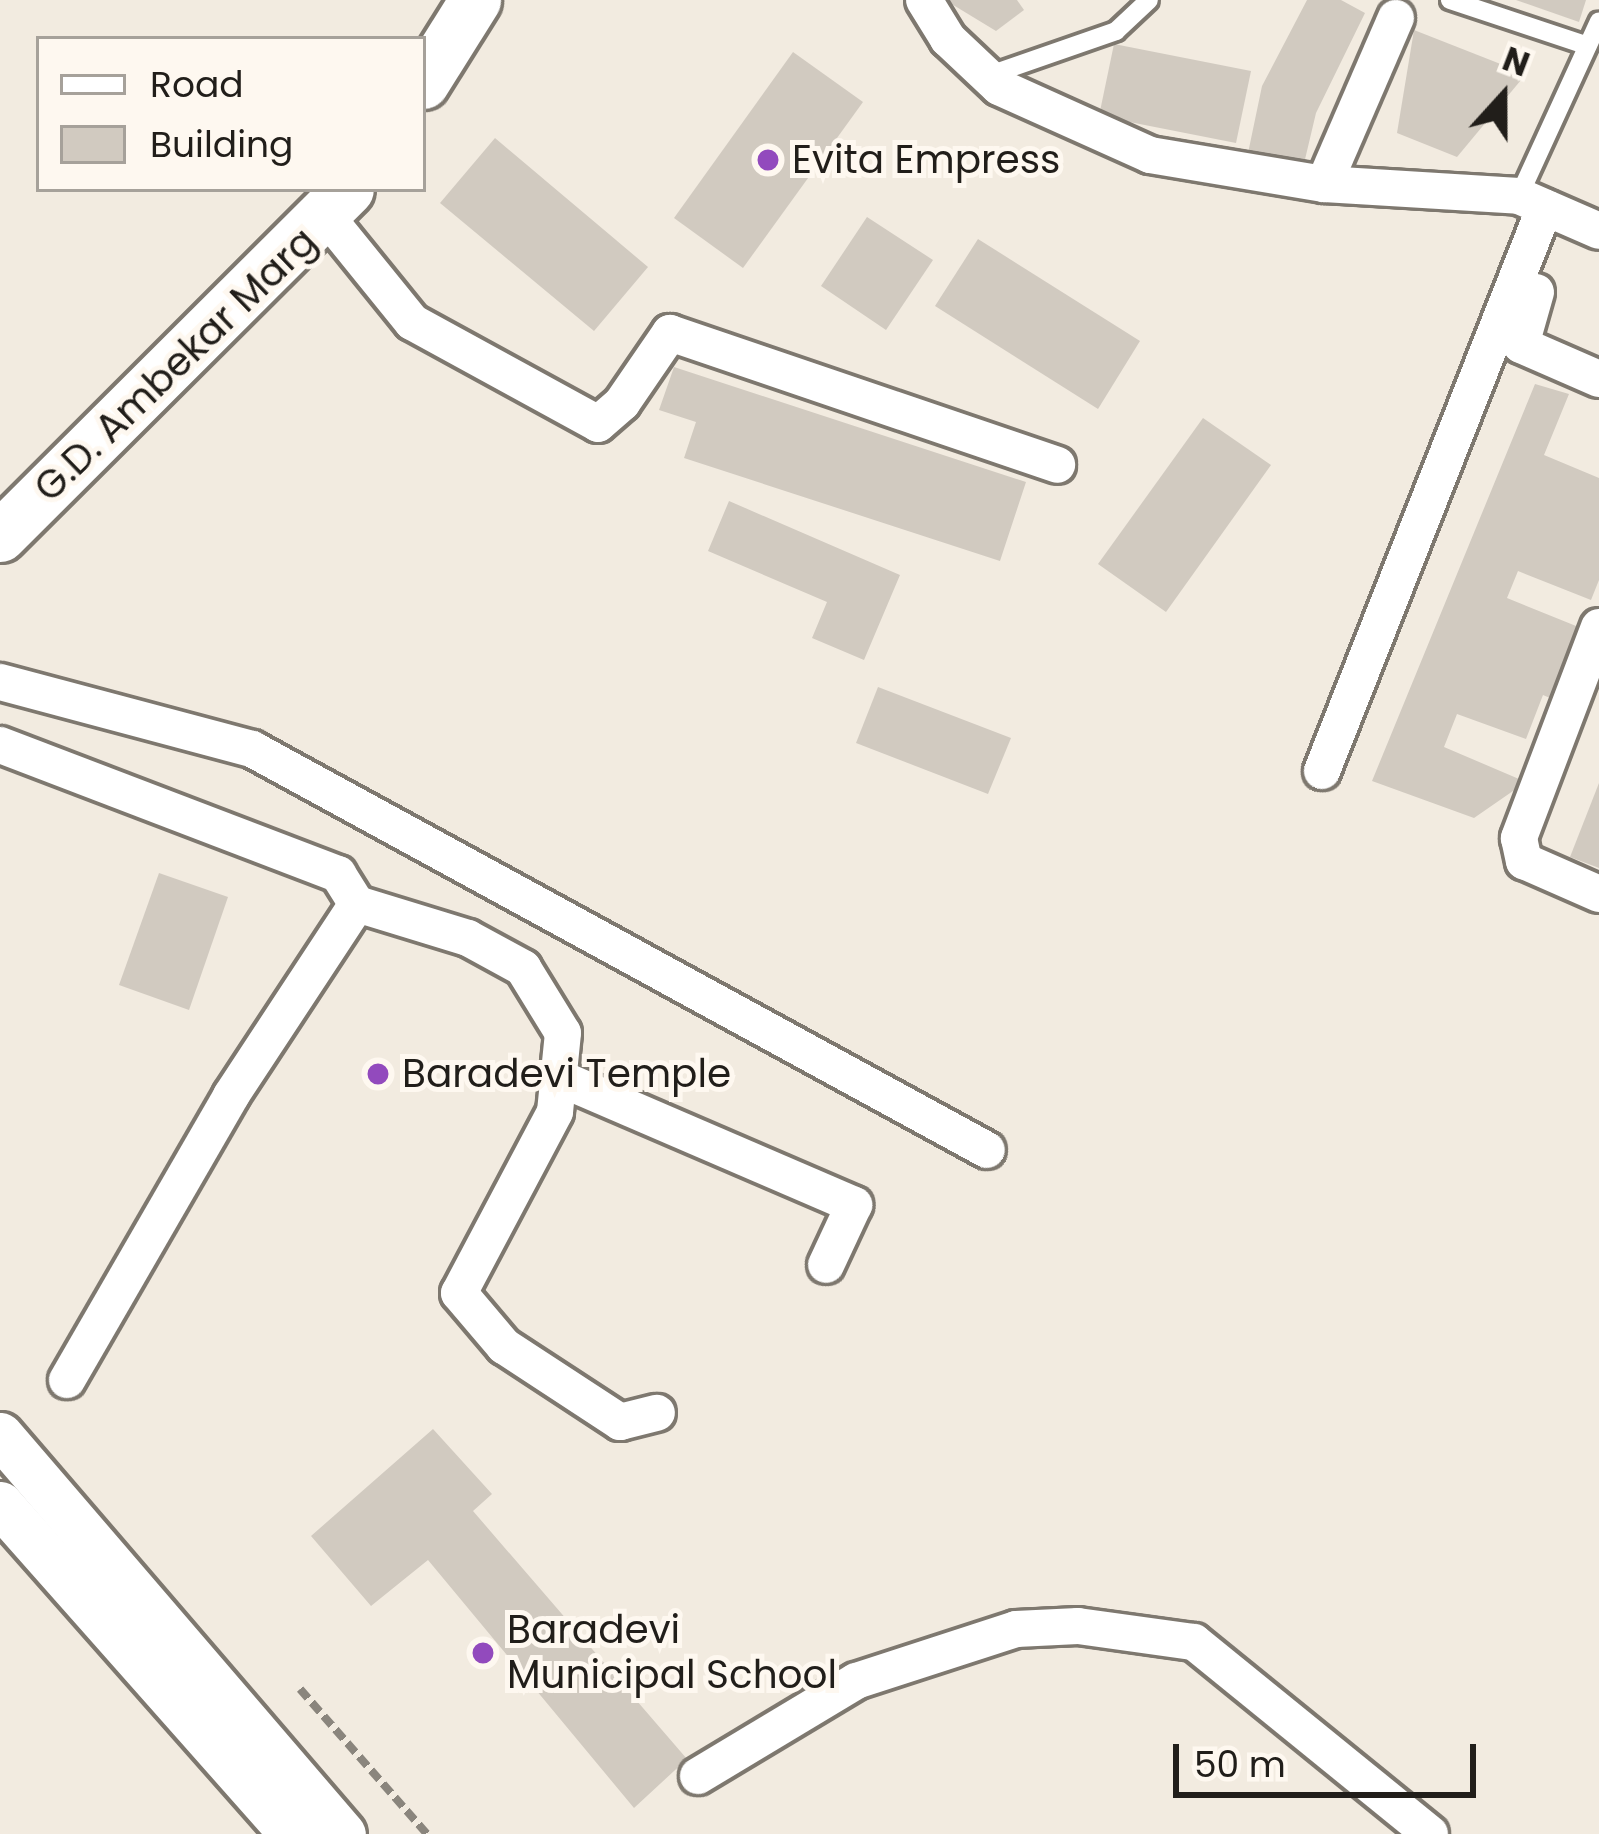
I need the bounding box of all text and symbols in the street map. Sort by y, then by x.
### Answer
legend [36,36,426,192]
north arrow [1443,36,1563,156]
text: N [1496,36,1536,88]
text: Road [150,59,244,110]
text: Building [150,119,293,170]
place label: Evita Empress [792,137,1060,183]
marker: Evita Empress [755,147,781,173]
street label: G.D. Ambekar Marg [25,218,327,512]
place label: Baradevi Temple [402,1051,731,1097]
marker: Baradevi Temple [365,1061,391,1087]
place label: Baradevi Municipal School [507,1608,837,1699]
marker: Baradevi Municipal School [470,1640,496,1666]
scale bar [1179,1720,1482,1794]
text: 50 m [1194,1739,1286,1790]

